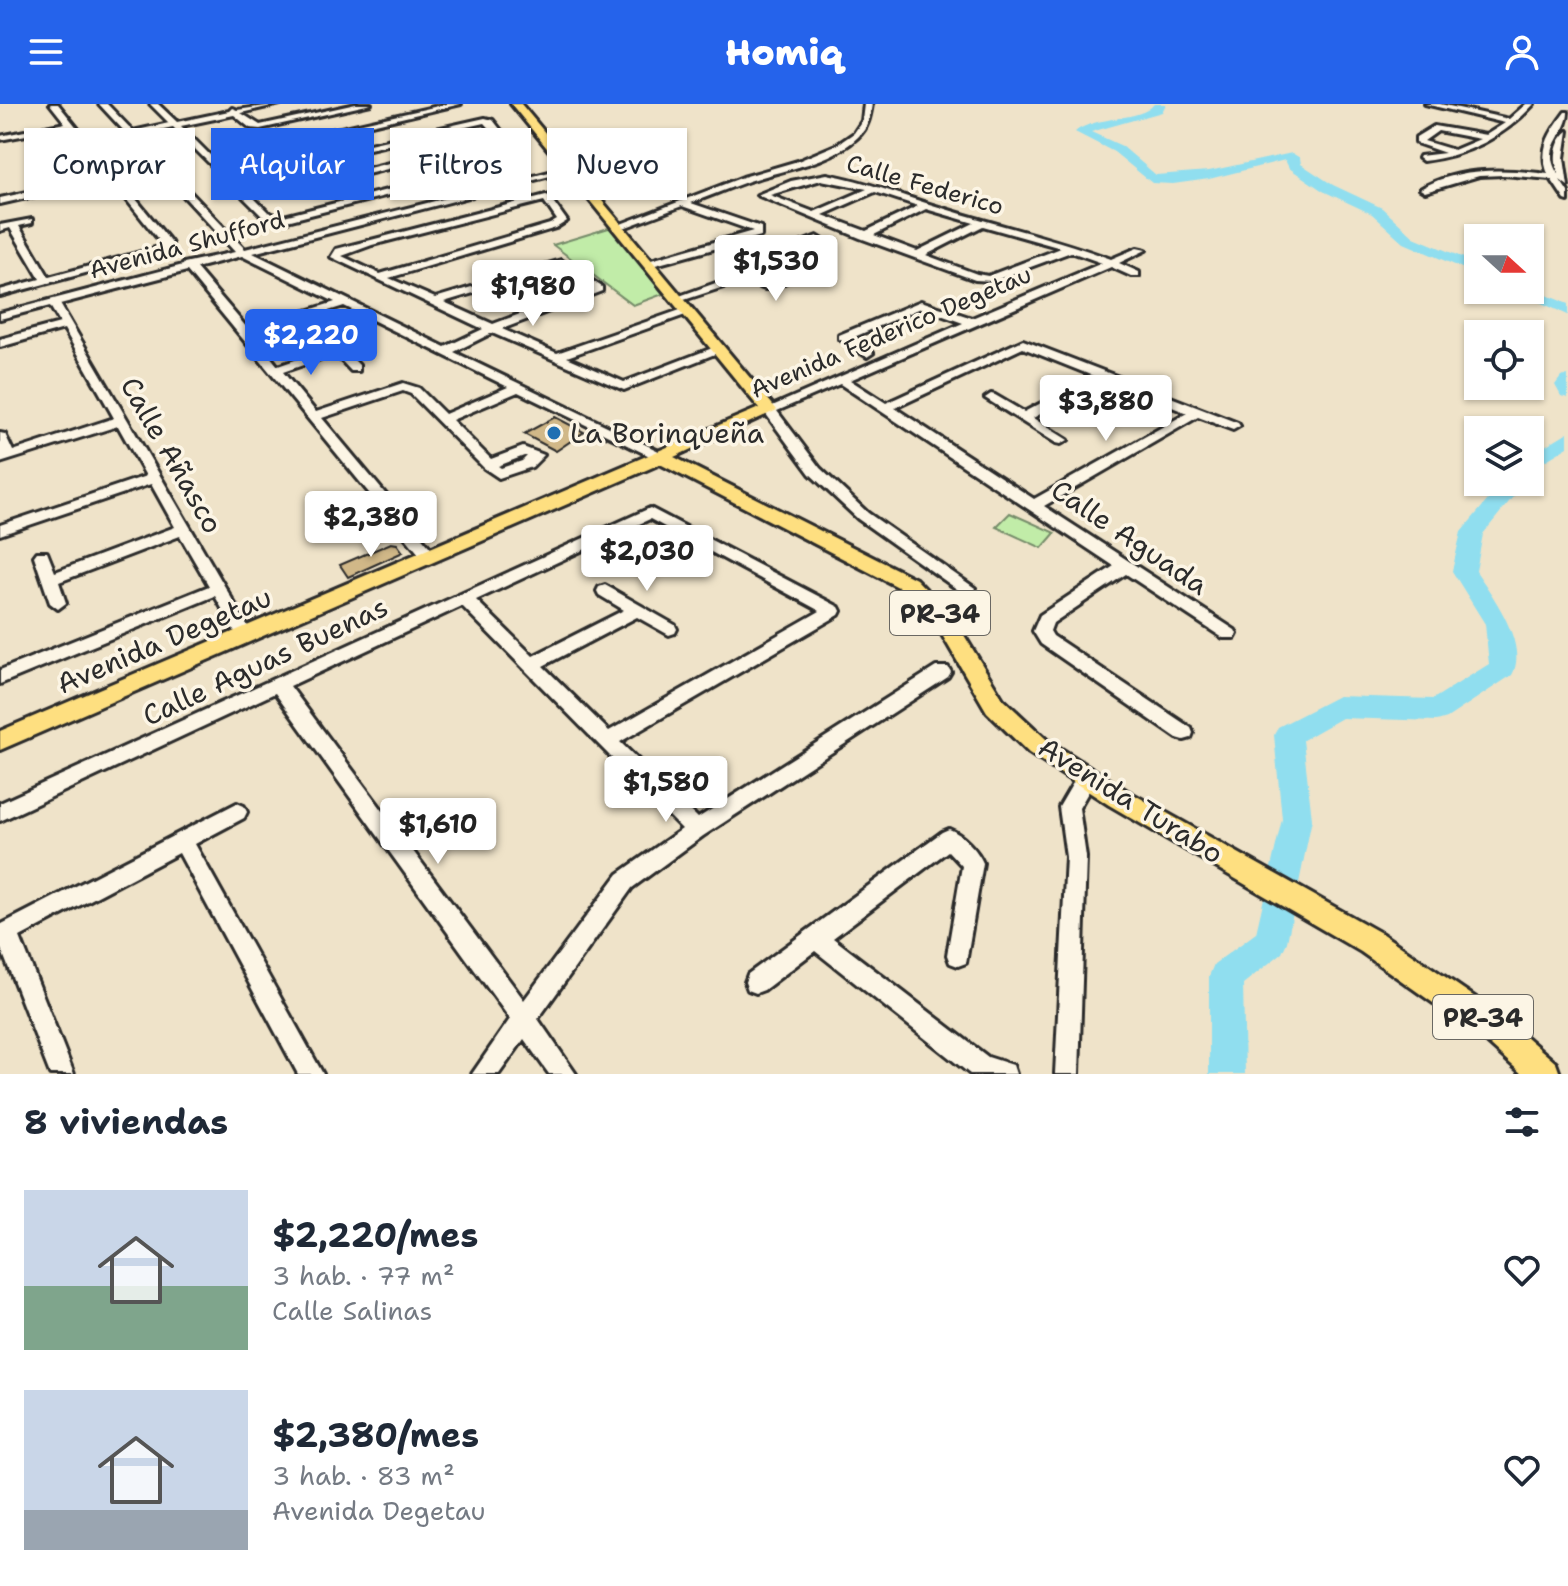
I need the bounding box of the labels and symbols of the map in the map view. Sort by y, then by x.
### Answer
street label: Calle Federico [843,147,1007,223]
street label: Avenida Shufford [86,204,288,286]
north arrow [1464,224,1544,304]
pin: $1,530 [711,235,841,303]
street label: Avenida Federico Degetau [746,258,1036,406]
pin: $1,980 [468,260,598,328]
pin: $2,220 [246,309,376,377]
street label: Calle Añasco [112,370,232,540]
pin: $3,880 [1041,375,1171,443]
place label: La Borinqueña [570,414,764,452]
marker: La Borinqueña [545,424,563,442]
street label: Calle Aguada [1044,470,1216,604]
pin: $2,380 [306,491,436,559]
pin: $2,030 [582,525,712,593]
street label: Avenida Degetau [51,578,277,702]
street label: Calle Aguas Buenas [136,587,394,735]
road number: PR-34 [890,591,990,635]
street label: Avenida Turabo [1031,728,1231,872]
pin: $1,580 [601,756,731,824]
pin: $1,610 [373,798,503,866]
road number: PR-34 [1433,995,1533,1039]

